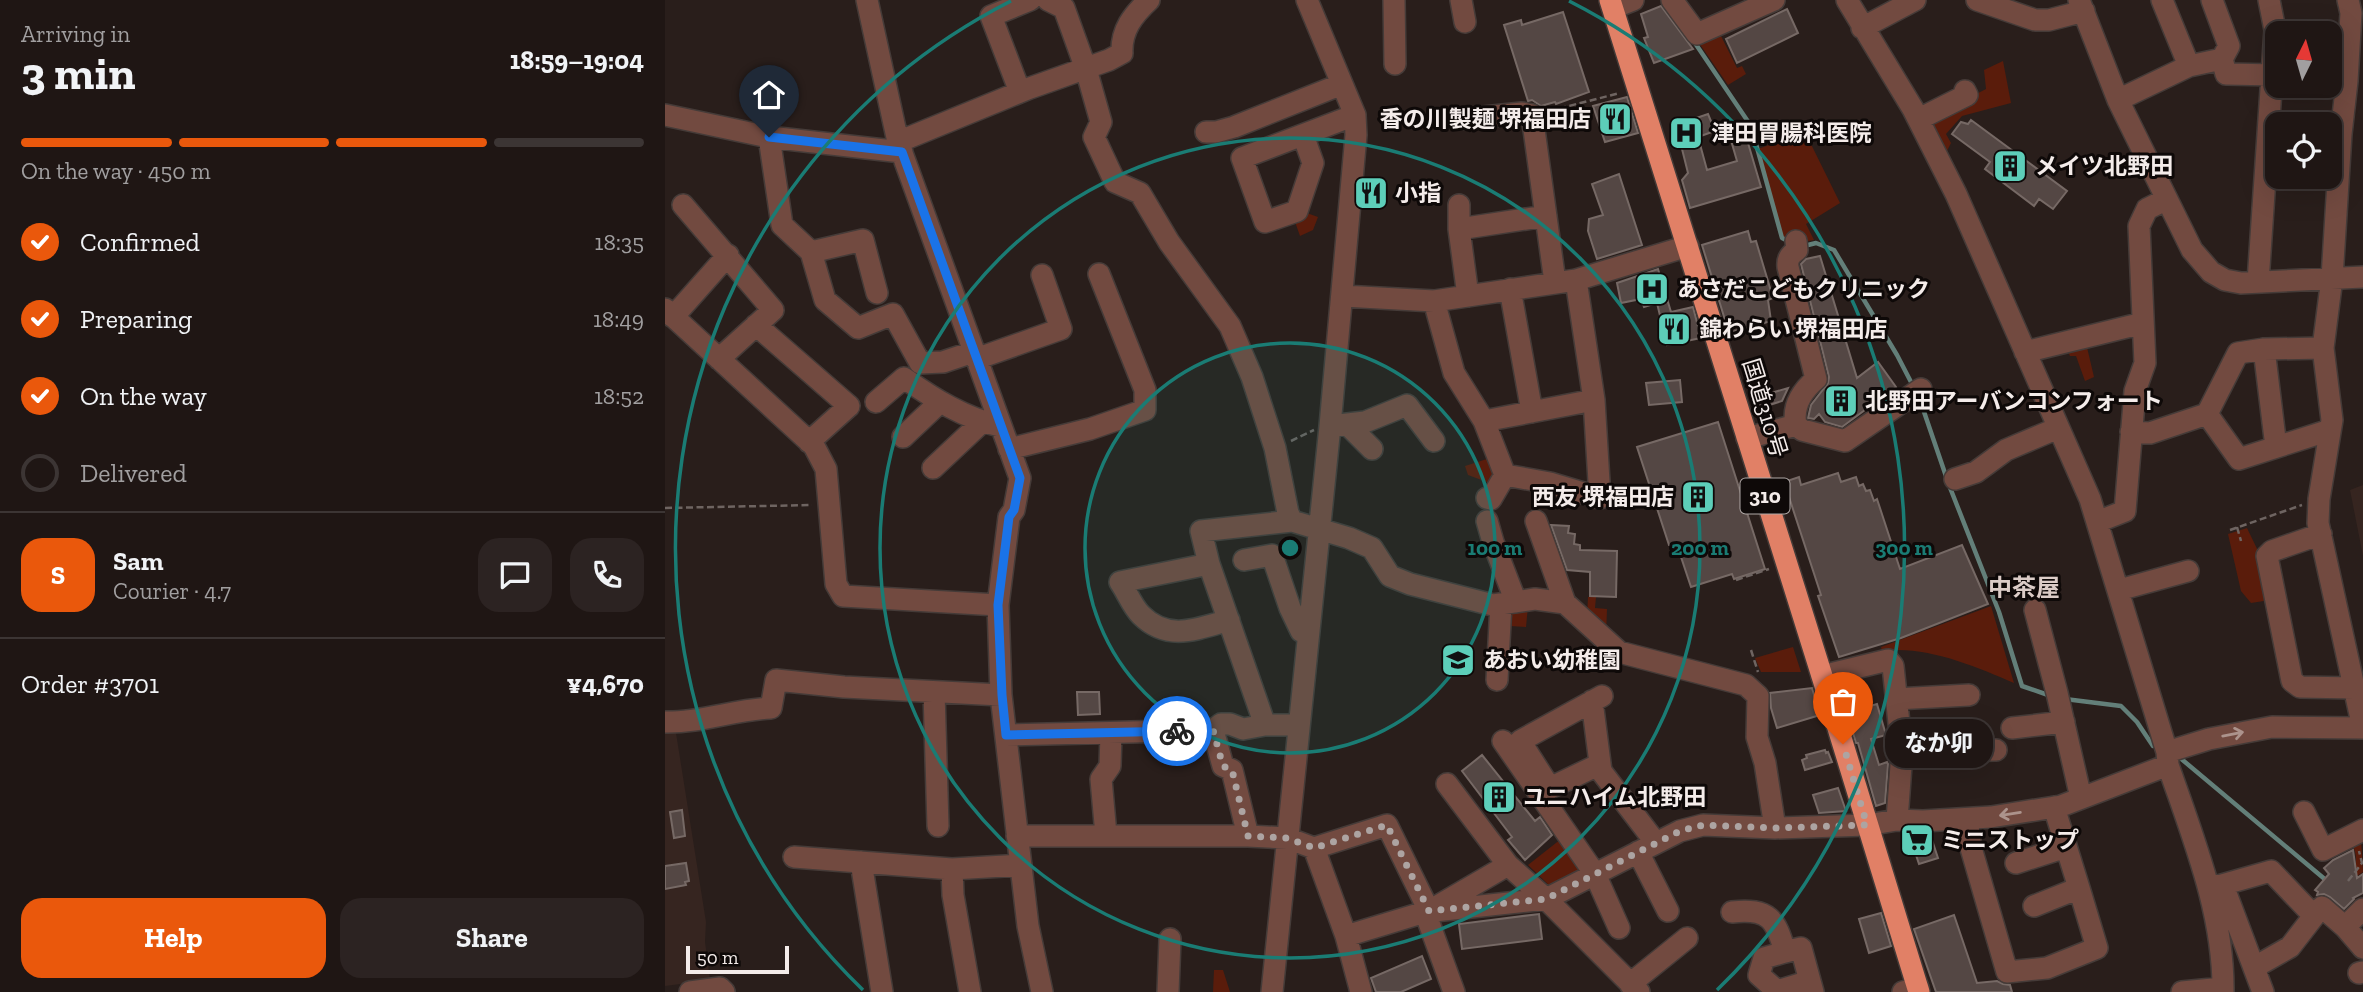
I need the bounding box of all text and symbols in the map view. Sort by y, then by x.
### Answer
text: Arriving in [21,20,130,48]
north arrow [2265,21,2341,98]
map controls [2265,21,2342,189]
text: 18:59–19:04 [510,44,644,76]
text: 3 min [21,46,135,101]
pin [739,65,799,137]
icon: home [750,76,788,114]
restaurant icon: 香の川製麺 堺福田店 [1596,100,1634,138]
place label: 香の川製麺 堺福田店 [1380,105,1591,133]
button: locate [2265,112,2342,189]
hospital icon: 津田胃腸科医院 [1667,114,1705,152]
place label: 津田胃腸科医院 [1711,119,1872,147]
building icon: メイツ北野田 [1991,147,2029,185]
place label: メイツ北野田 [2035,152,2173,180]
text: On the way · 450 m [21,157,211,185]
restaurant icon: 小指 [1352,174,1390,212]
place label: 小指 [1395,179,1441,207]
icon: check [21,223,59,261]
text: Confirmed [80,226,200,258]
text: 18:35 [595,228,644,256]
hospital icon: あさだこどもクリニック [1633,270,1671,308]
place label: あさだこどもクリニック [1677,275,1930,303]
icon: check [21,300,59,338]
text: Preparing [80,303,192,335]
text: 18:49 [593,305,644,333]
restaurant icon: 錦わらい 堺福田店 [1655,310,1693,348]
place label: 錦わらい 堺福田店 [1699,315,1887,343]
street label: 国道310号 [1737,355,1793,461]
icon: check [21,377,59,415]
text: On the way [80,380,207,412]
text: 18:52 [594,382,644,410]
building icon: 北野田アーバンコンフォート [1822,382,1860,420]
place label: 北野田アーバンコンフォート [1865,387,2163,415]
text: Delivered [80,457,187,489]
building icon: 西友 堺福田店 [1679,478,1717,516]
road number: 310 [1741,478,1789,514]
place label: 西友 堺福田店 [1532,483,1674,511]
text: 100 m [1468,535,1523,560]
text: 200 m [1671,535,1729,560]
text: 300 m [1875,535,1933,560]
centre of rings [1278,536,1302,560]
button: chat [478,538,552,612]
button: phone [570,538,644,612]
text: Sam [113,545,163,577]
text: S [51,559,65,591]
district label: 中茶屋 [1988,573,2060,602]
text: Courier · 4.7 [113,577,231,605]
school or university icon: あおい幼稚園 [1439,641,1477,679]
place label: あおい幼稚園 [1483,646,1621,674]
text: Order #3701 [21,668,159,700]
text: ¥4,670 [567,668,644,700]
pin [1813,672,1873,744]
icon: bag [1824,683,1862,721]
courier [1142,696,1212,766]
icon: bike [1158,712,1196,750]
callout: なか卯 [1885,720,1993,768]
one-way arrow [2221,727,2244,741]
text: なか卯 [1905,729,1974,757]
building icon: ユニハイム北野田 [1480,778,1518,816]
place label: ユニハイム北野田 [1523,783,1706,811]
one-way arrow [1999,808,2022,821]
supermarket icon: ミニストップ [1898,821,1936,859]
place label: ミニストップ [1941,826,2079,854]
button: Help [21,898,326,978]
button: Share [340,898,644,978]
scale bar [686,943,789,975]
text: 50 m [697,946,738,969]

